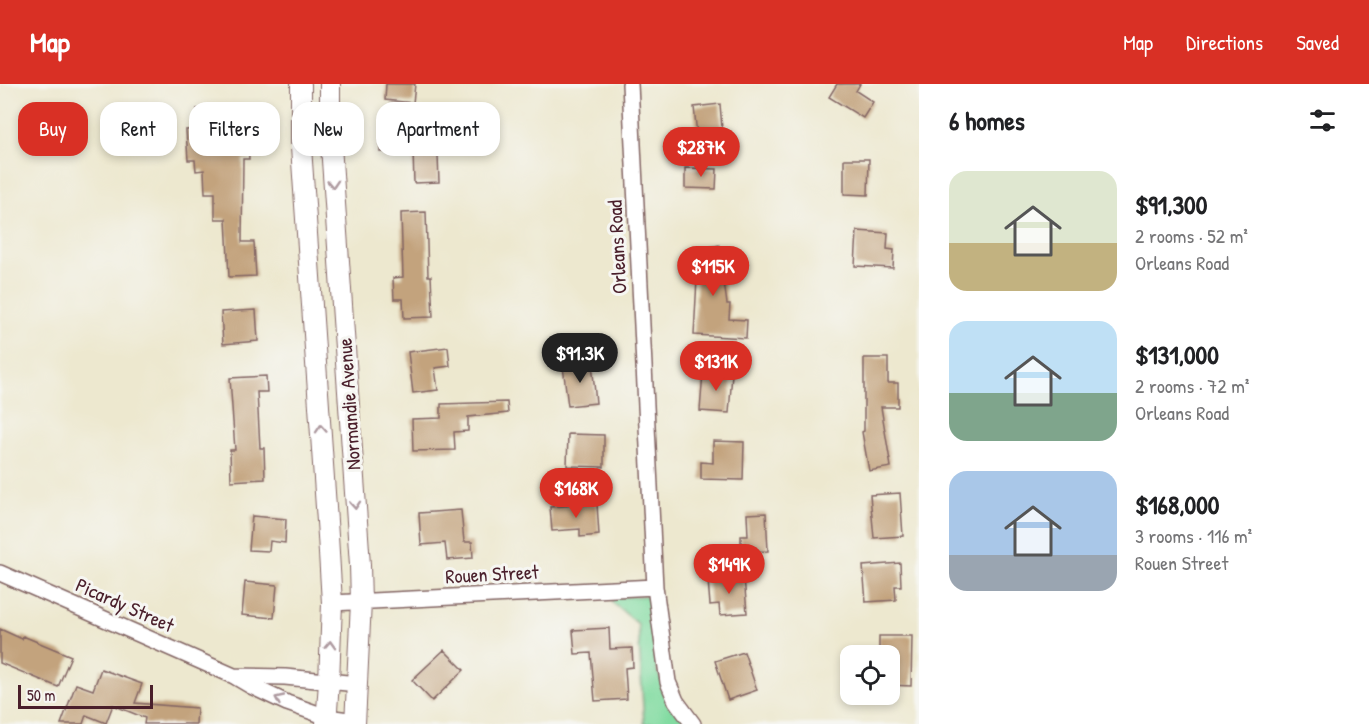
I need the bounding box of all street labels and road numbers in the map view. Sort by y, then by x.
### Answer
street label: Orleans Road [601,199,632,295]
street label: Normandie Avenue [330,337,367,471]
street label: Rouen Street [445,558,540,589]
street label: Picardy Street [72,571,180,639]

